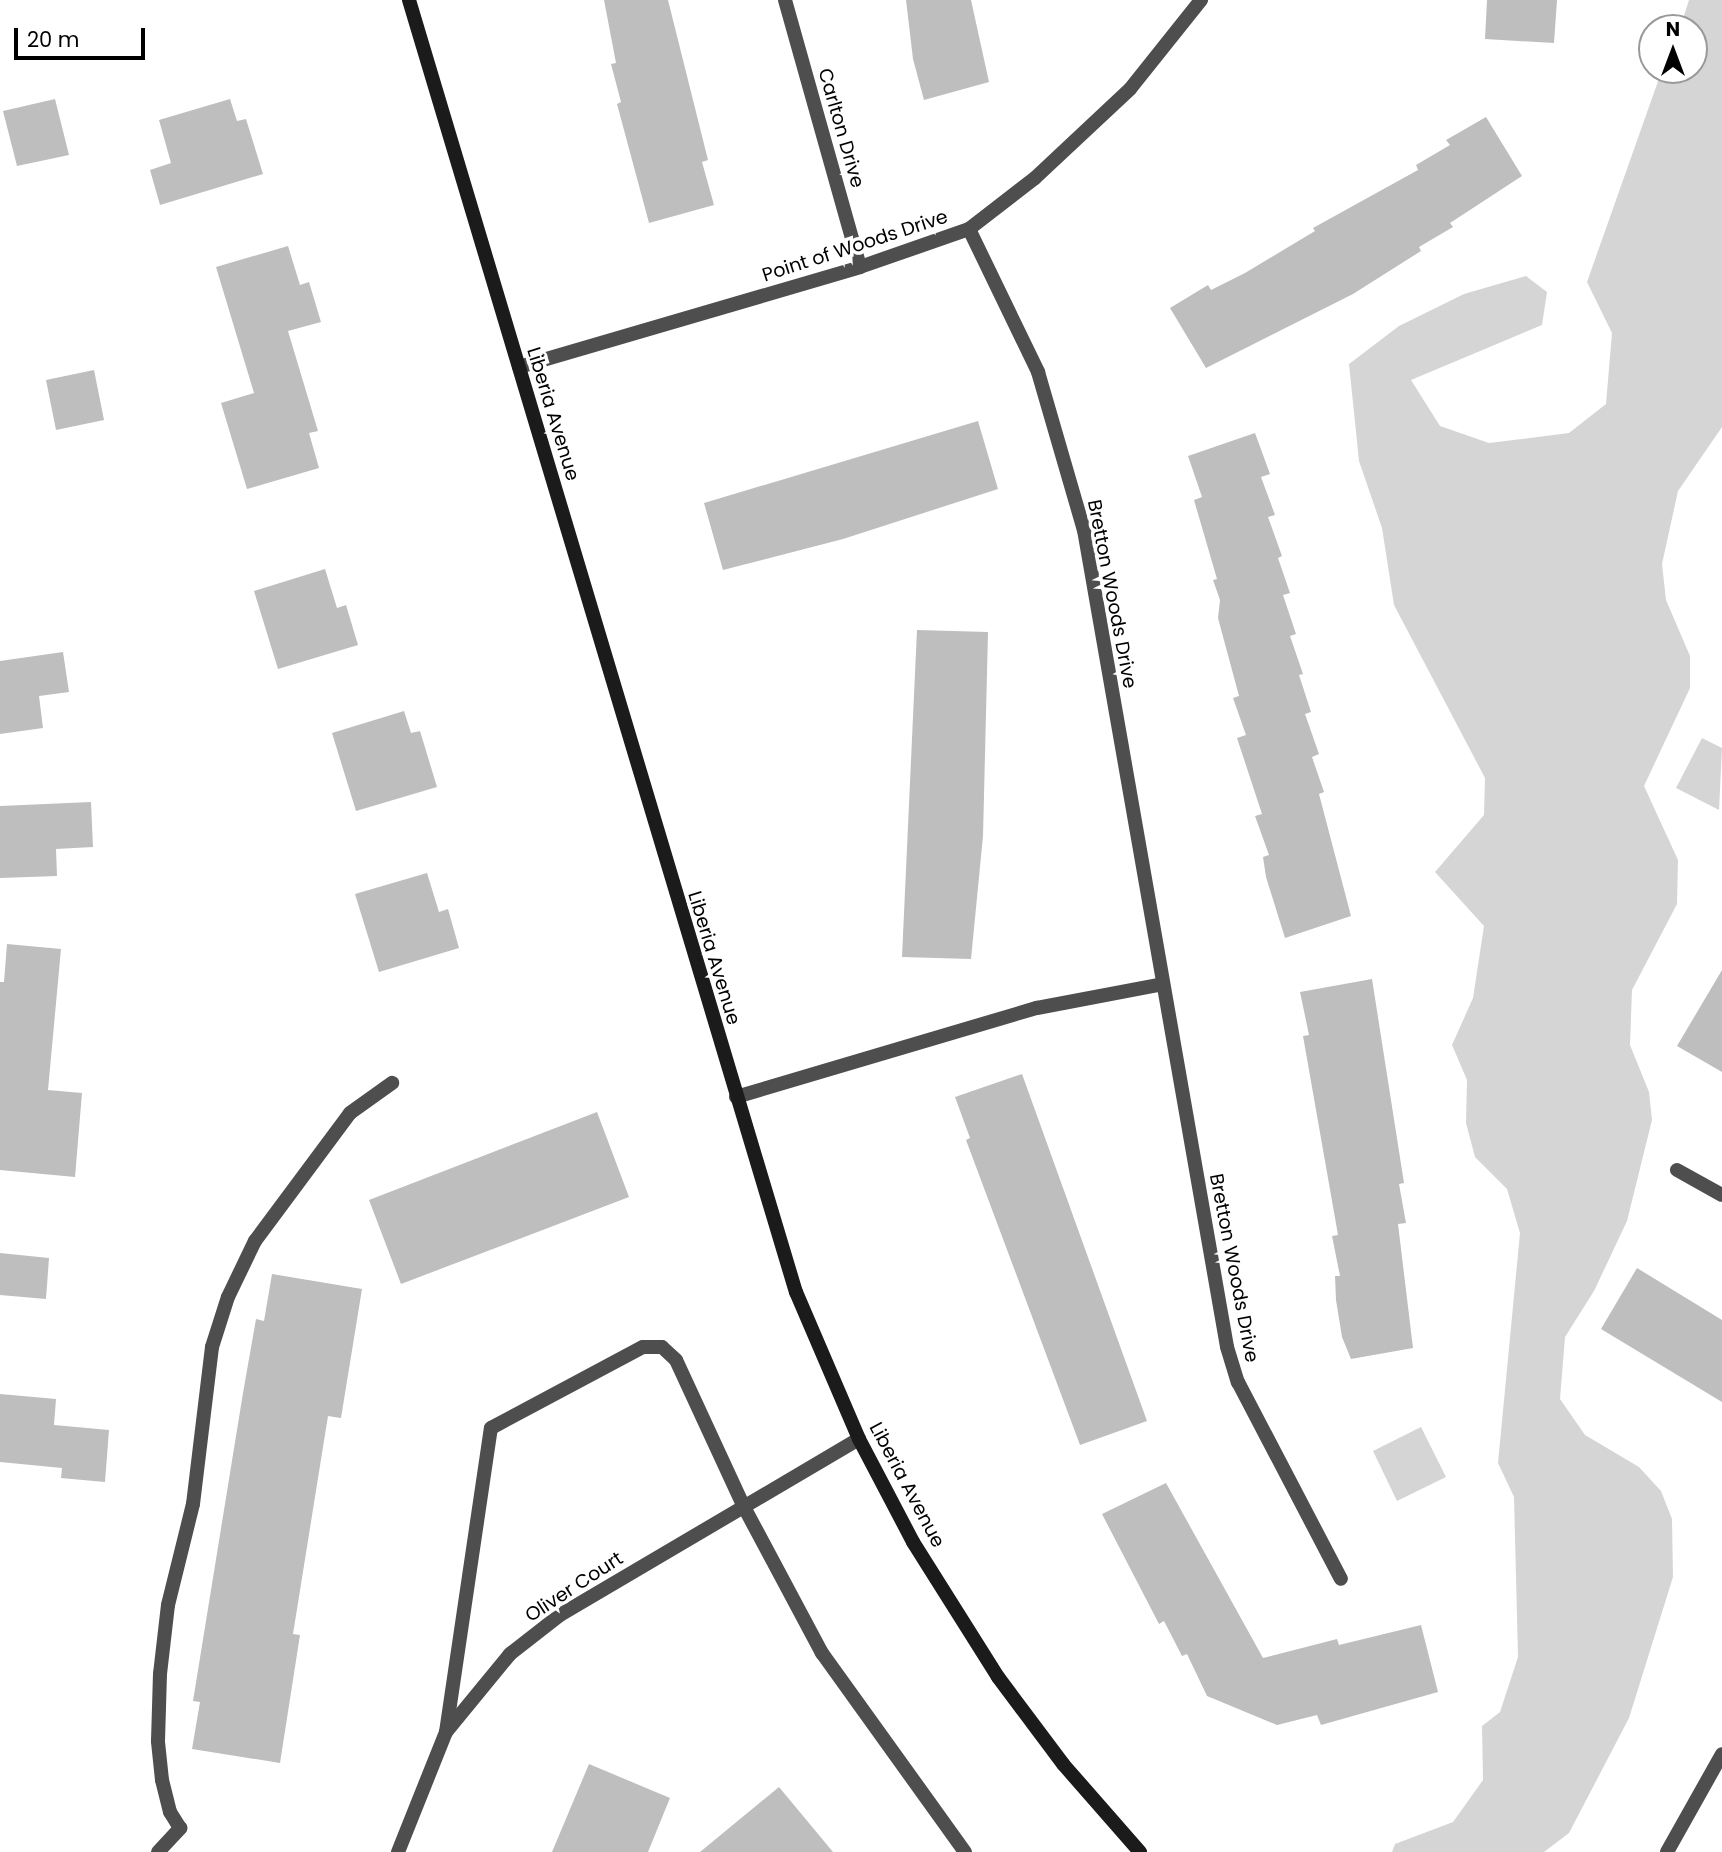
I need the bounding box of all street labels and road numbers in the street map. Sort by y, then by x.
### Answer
street label: Carlton Drive [813,66,869,190]
street label: Point of Woods Drive [759,205,951,287]
street label: Liberia Avenue [522,344,584,484]
street label: Bretton Woods Drive [1082,498,1142,690]
street label: Liberia Avenue [683,888,745,1028]
street label: Bretton Woods Drive [1204,1172,1264,1364]
street label: Liberia Avenue [864,1418,950,1552]
street label: Oliver Court [521,1547,627,1627]

